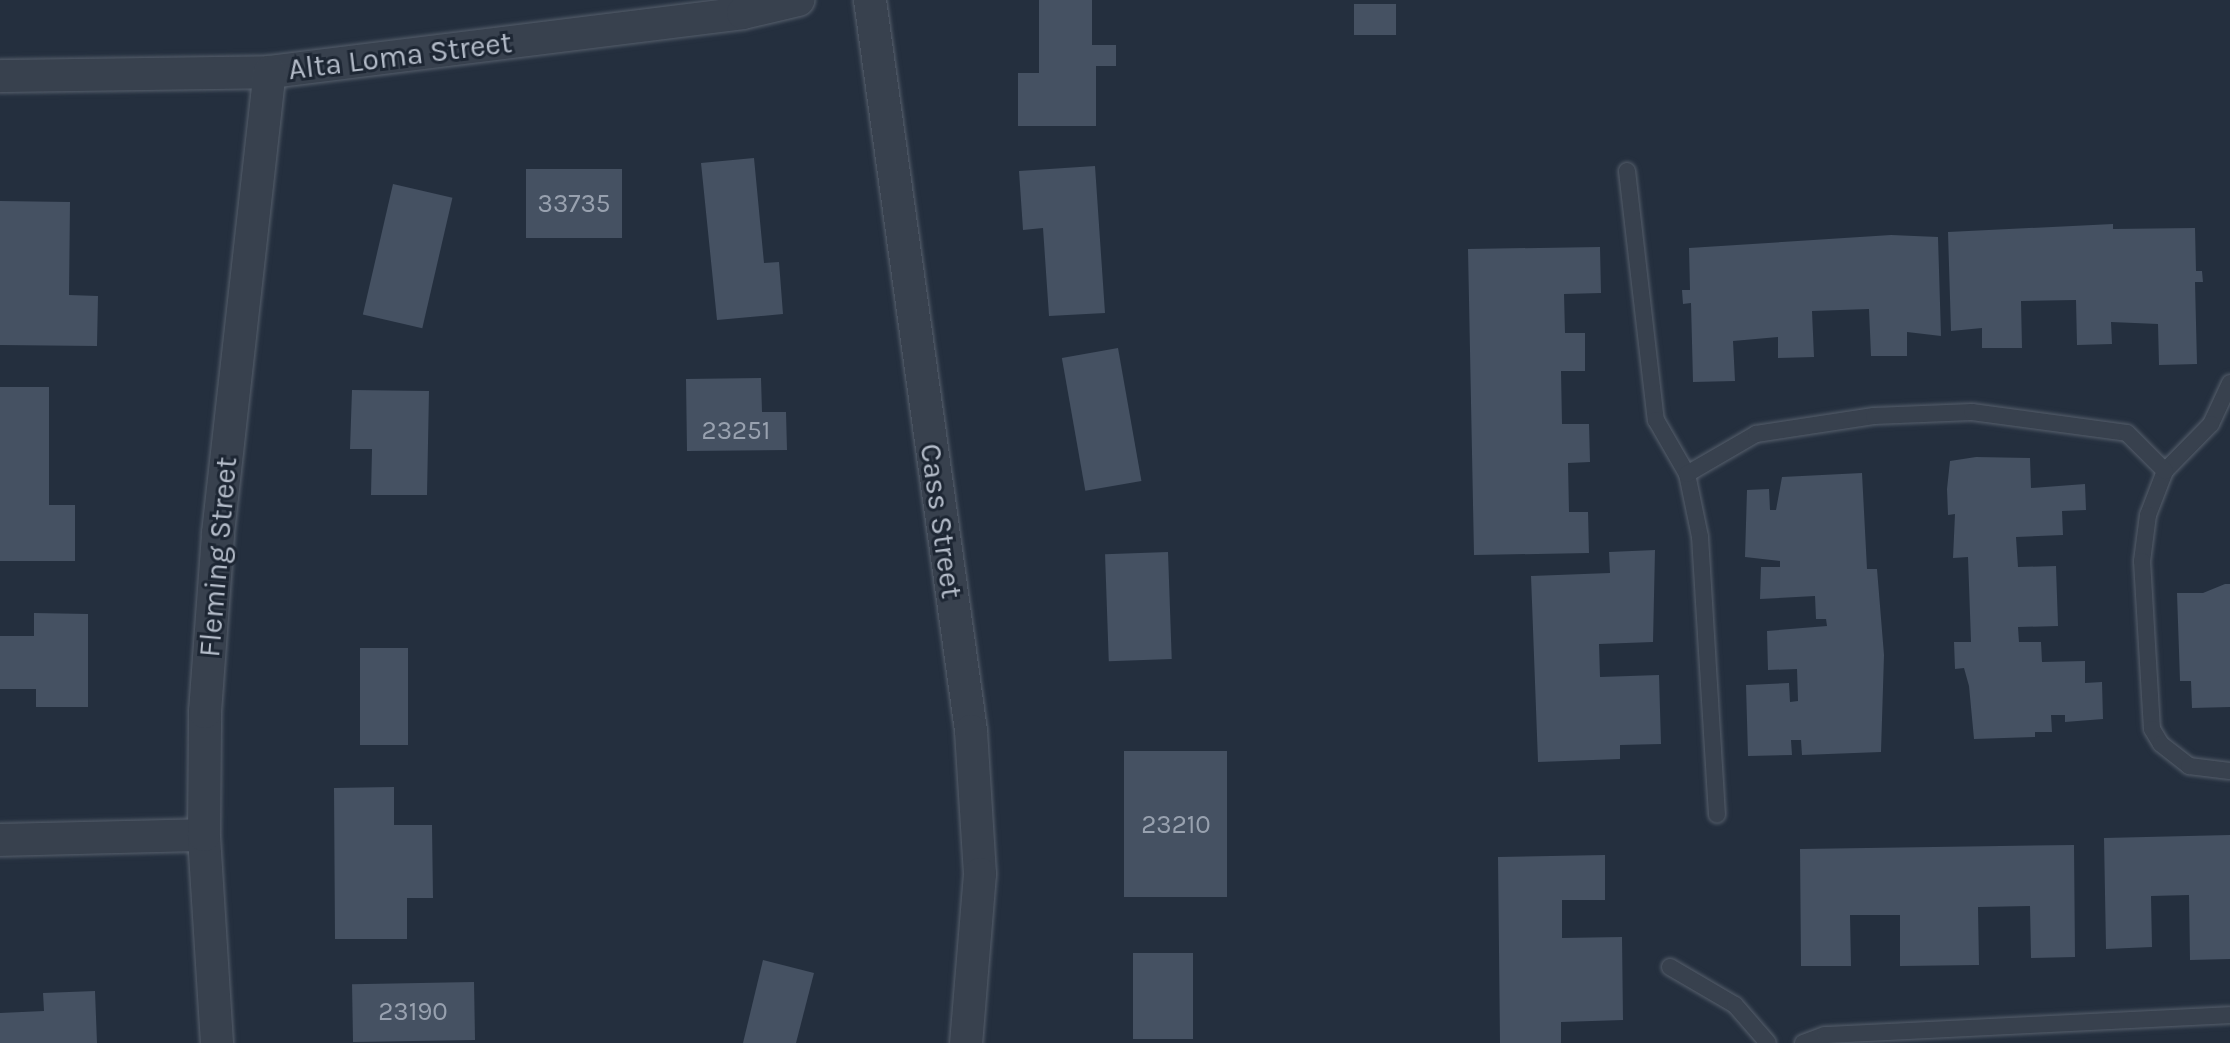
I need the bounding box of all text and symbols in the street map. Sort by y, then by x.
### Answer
street label: Alta Loma Street [286,24,514,88]
house number: 33735 [538,188,610,220]
house number: 23251 [702,415,770,447]
street label: Cass Street [912,441,970,601]
street label: Fleming Street [191,455,245,659]
house number: 23210 [1141,809,1211,841]
house number: 23190 [378,996,448,1028]

